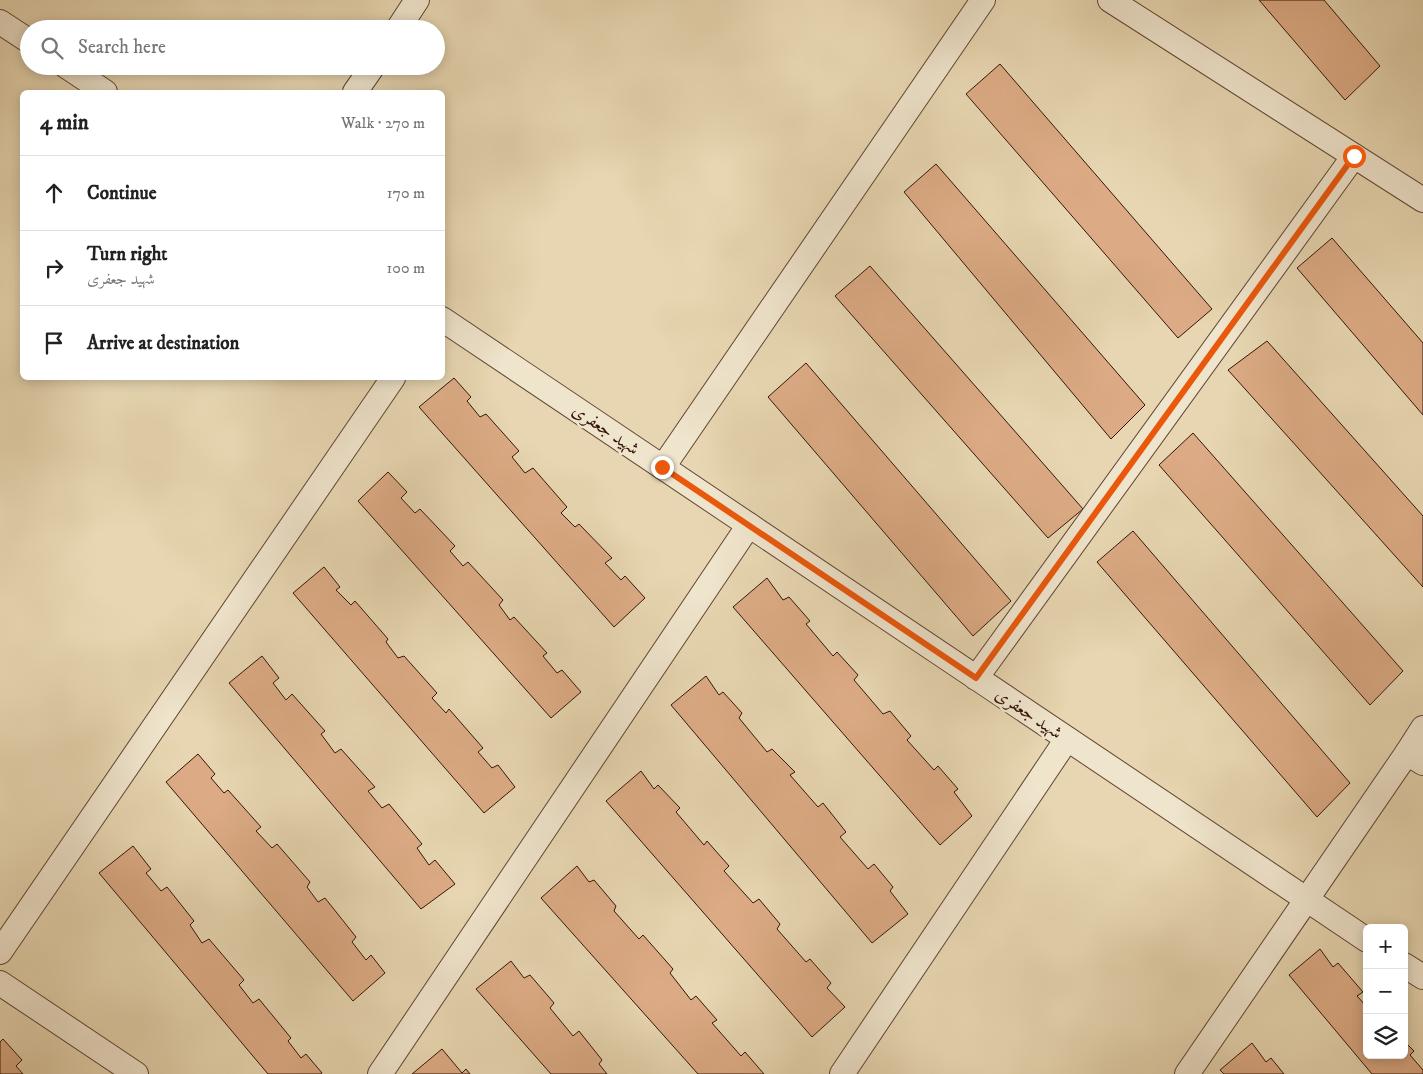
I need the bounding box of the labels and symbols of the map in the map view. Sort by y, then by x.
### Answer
route start [1343,145,1366,168]
street label: شهید جعفری [568,399,643,460]
route end [651,456,674,479]
street label: شهید جعفری [991,683,1066,744]

